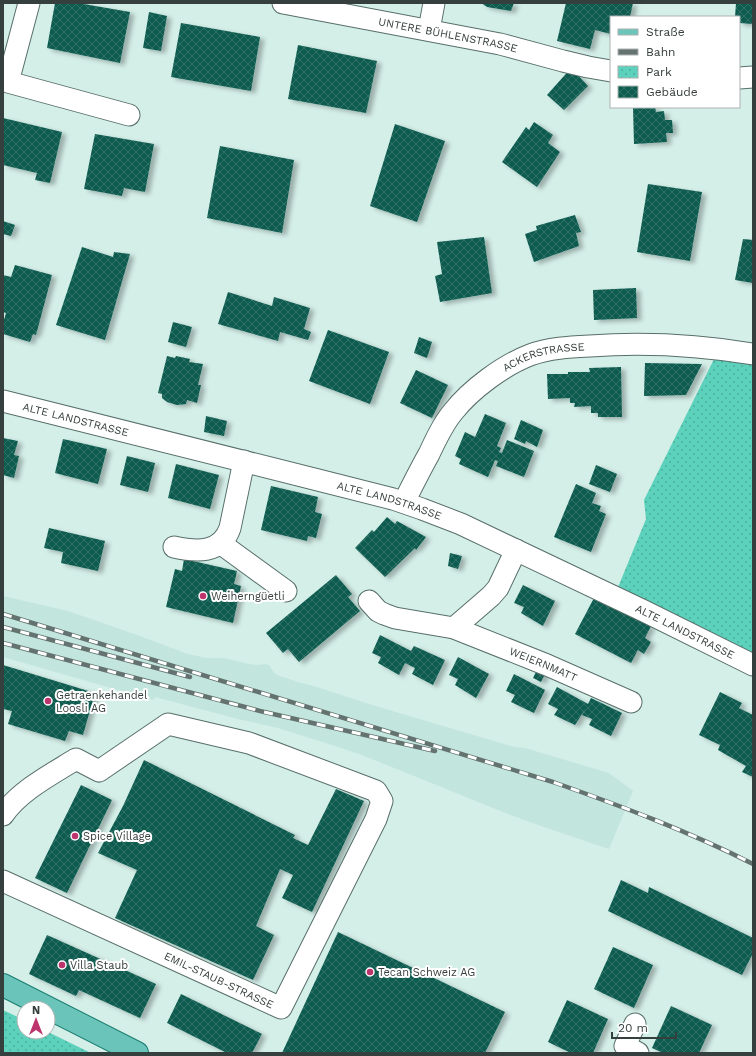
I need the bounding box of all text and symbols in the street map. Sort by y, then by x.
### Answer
street label: UNTERE BÜHLENSTRASSE [377,15,519,55]
legend [610,16,740,108]
text: Straße [646,25,685,39]
text: Bahn [646,45,675,59]
text: Park [646,65,672,79]
text: Gebäude [646,85,698,99]
street label: ACKERSTRASSE [500,340,585,375]
street label: ALTE LANDSTRASSE [21,400,130,439]
street label: ALTE LANDSTRASSE [336,479,443,523]
place label: Weiherngüetli [211,590,285,603]
marker: Weiherngüetli [198,591,208,601]
street label: ALTE LANDSTRASSE [633,602,736,662]
street label: WEIERNMATT [507,645,579,685]
place label: Getraenkehandel Loosli AG [56,689,148,715]
marker: Getraenkehandel Loosli AG [43,696,53,706]
place label: Spice Village [83,830,151,843]
marker: Spice Village [70,831,80,841]
street label: EMIL-STAUB-STRASSE [162,949,276,1012]
place label: Villa Staub [70,959,128,972]
marker: Villa Staub [57,960,67,970]
place label: Tecan Schweiz AG [378,966,475,979]
marker: Tecan Schweiz AG [365,967,375,977]
north arrow [16,1000,56,1040]
text: N [32,1004,40,1017]
scale bar [612,1014,676,1040]
text: 20 m [618,1021,648,1035]

